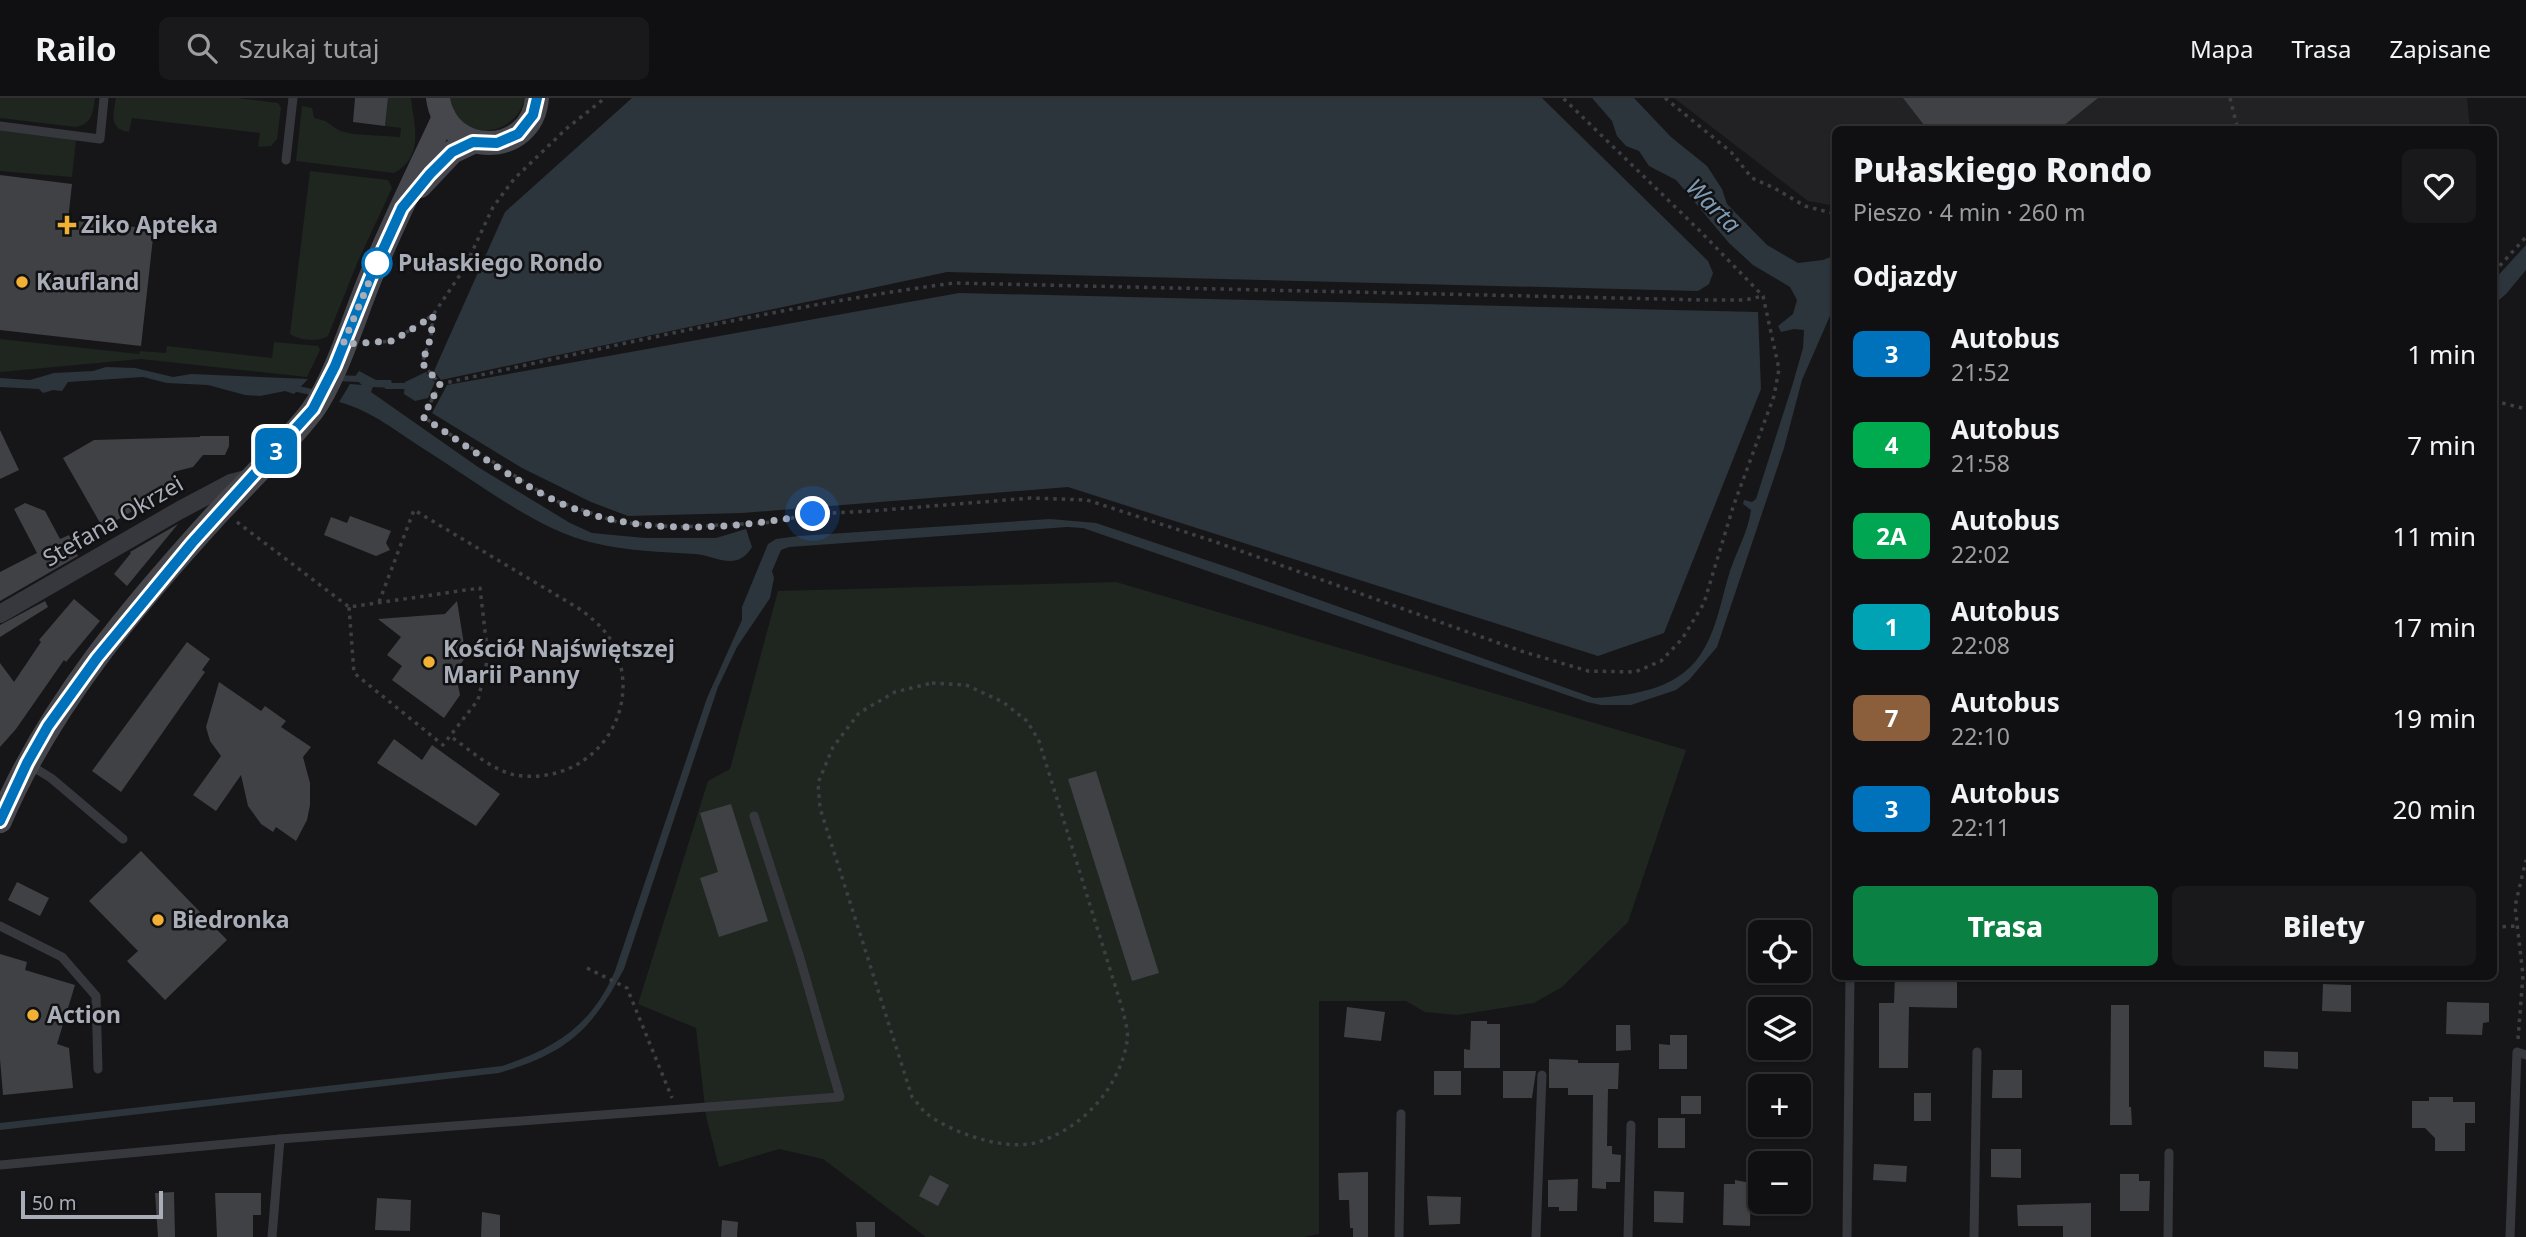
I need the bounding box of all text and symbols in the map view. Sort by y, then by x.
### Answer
search box [159,17,649,80]
text: Railo [35,26,117,71]
icon: search [183,29,221,67]
text: Szukaj tutaj [239,30,379,66]
text: Mapa [2190,32,2254,65]
text: Trasa [2292,32,2352,65]
text: Zapisane [2390,32,2491,65]
text: Pułaskiego Rondo [1853,147,2152,192]
button: heart [2402,149,2476,223]
water label: Warta [1679,170,1749,240]
text: Pieszo · 4 min · 260 m [1853,196,2086,228]
place label: Ziko Apteka [81,208,218,240]
marker: Ziko Apteka [59,217,75,233]
place label: Pułaskiego Rondo [398,246,603,278]
marker: Pułaskiego Rondo [362,248,392,278]
text: Odjazdy [1853,258,1957,294]
place label: Kaufland [36,265,139,297]
marker: Kaufland [14,274,30,290]
text: Autobus [1951,320,2060,356]
text: 1 min [2407,336,2476,372]
text: 3 [1885,337,1898,370]
text: 21:52 [1951,356,2010,388]
text: Autobus [1951,411,2060,447]
text: 7 min [2407,427,2476,463]
line badge: 3 [253,428,299,474]
text: 4 [1885,428,1898,461]
text: 3 [269,434,283,467]
text: 21:58 [1951,447,2010,479]
street label: Stefana Okrzei [36,467,189,573]
your location [795,496,830,531]
text: Autobus [1951,502,2060,538]
text: 11 min [2392,518,2476,554]
text: 2A [1876,519,1907,552]
text: 22:02 [1951,538,2010,570]
text: Autobus [1951,593,2060,629]
text: 17 min [2392,609,2476,645]
text: 1 [1885,610,1898,643]
text: 22:08 [1951,629,2010,661]
place label: Kościół Najświętszej Marii Panny [443,632,675,690]
marker: Kościół Najświętszej Marii Panny [421,654,437,670]
text: Autobus [1951,684,2060,720]
text: 19 min [2392,700,2476,736]
text: 7 [1885,701,1898,734]
text: 22:10 [1951,720,2010,752]
text: Autobus [1951,775,2060,811]
text: 20 min [2392,791,2476,827]
text: 3 [1885,792,1898,825]
text: 22:11 [1951,811,2010,843]
button: Trasa [1853,886,2158,966]
button: Bilety [2172,886,2476,966]
place label: Biedronka [172,903,290,935]
marker: Biedronka [150,912,166,928]
map controls [1748,920,1811,1214]
button: locate [1748,920,1811,983]
button: layers [1748,997,1811,1060]
place label: Action [47,998,121,1030]
marker: Action [25,1007,41,1023]
button: + [1748,1074,1811,1137]
button: − [1748,1151,1811,1214]
scale bar [21,1188,163,1220]
text: 50 m [32,1190,76,1216]

